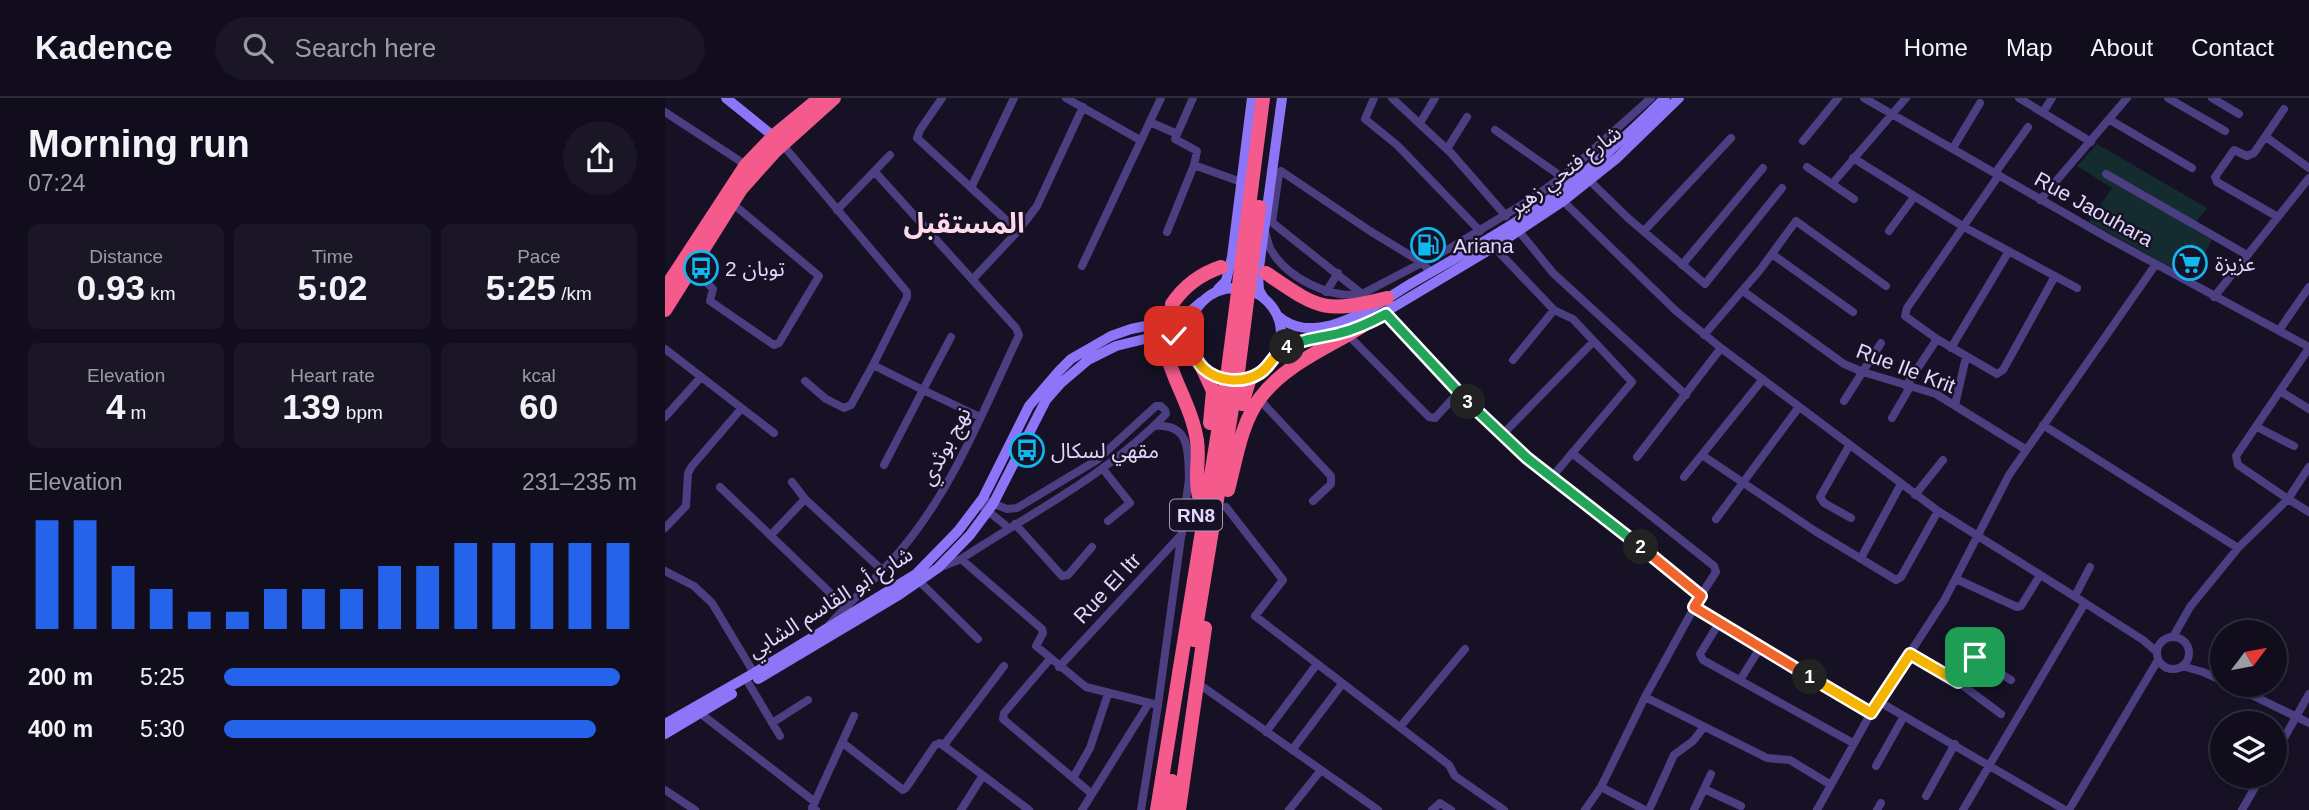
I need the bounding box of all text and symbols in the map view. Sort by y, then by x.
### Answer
search box [215,17,705,80]
text: Kadence [35,29,173,66]
icon: search [239,29,277,67]
text: Search here [295,33,436,63]
text: Home [1904,34,1968,61]
text: Map [2006,34,2053,61]
text: About [2091,34,2153,61]
text: Contact [2191,34,2274,61]
button: share [563,121,637,195]
street label: شارع فتحي زهير [1504,121,1628,224]
text: Morning run [28,123,250,165]
street label: Rue Jaouhara [2031,167,2158,251]
text: 07:24 [28,170,86,196]
district label: المستقبل [903,208,1025,240]
fuel station icon: Ariana [1409,226,1447,264]
place label: Ariana [1453,234,1514,257]
supermarket icon: عزيزة [2171,244,2209,282]
text: Distance [89,246,163,267]
text: Time [312,246,353,267]
text: Pace [517,246,560,267]
bus stop icon: توبان 2 [682,249,720,287]
place label: عزيزة [2215,252,2256,276]
place label: توبان 2 [725,257,785,281]
text: 0.93 [77,268,145,307]
text: 5:02 [297,268,368,307]
text: 5:25 [486,268,556,307]
text: km [145,283,176,304]
text: /km [556,283,592,304]
pin [1144,306,1204,366]
icon: check [1155,317,1193,355]
pin: 4 [1269,330,1305,364]
text: 4 [1281,336,1292,357]
street label: Rue Ile Krit [1853,339,1959,397]
text: Elevation [87,365,165,386]
text: Heart rate [290,365,375,386]
text: kcal [522,365,556,386]
pin: 3 [1451,384,1485,420]
text: 4 [106,387,125,426]
text: 139 [282,387,341,426]
text: 60 [519,387,558,426]
text: 3 [1462,391,1473,412]
text: m [125,402,146,423]
text: bpm [341,402,383,423]
street label: نهج بوثدي [915,403,979,491]
bus stop icon: مقهي لسكال [1008,431,1046,469]
place label: مقهي لسكال [1051,439,1159,466]
text: Elevation [28,469,123,495]
text: 231–235 m [522,469,637,495]
road number: RN8 [1170,500,1222,530]
pin: 2 [1623,530,1658,564]
text: 2 [1635,536,1646,557]
street label: شارع أبو القاسم الشابي [743,541,919,666]
street label: Rue El Itr [1069,548,1145,628]
north arrow [2210,620,2287,696]
map controls [2210,620,2287,788]
pin [1945,627,2005,687]
icon: arrive [1956,638,1994,676]
pin: 1 [1793,660,1827,694]
text: 200 m [28,664,93,690]
text: 5:25 [140,664,185,690]
text: 1 [1804,666,1815,687]
button: layers [2210,711,2287,788]
text: 400 m [28,716,93,742]
text: 5:30 [140,716,185,742]

